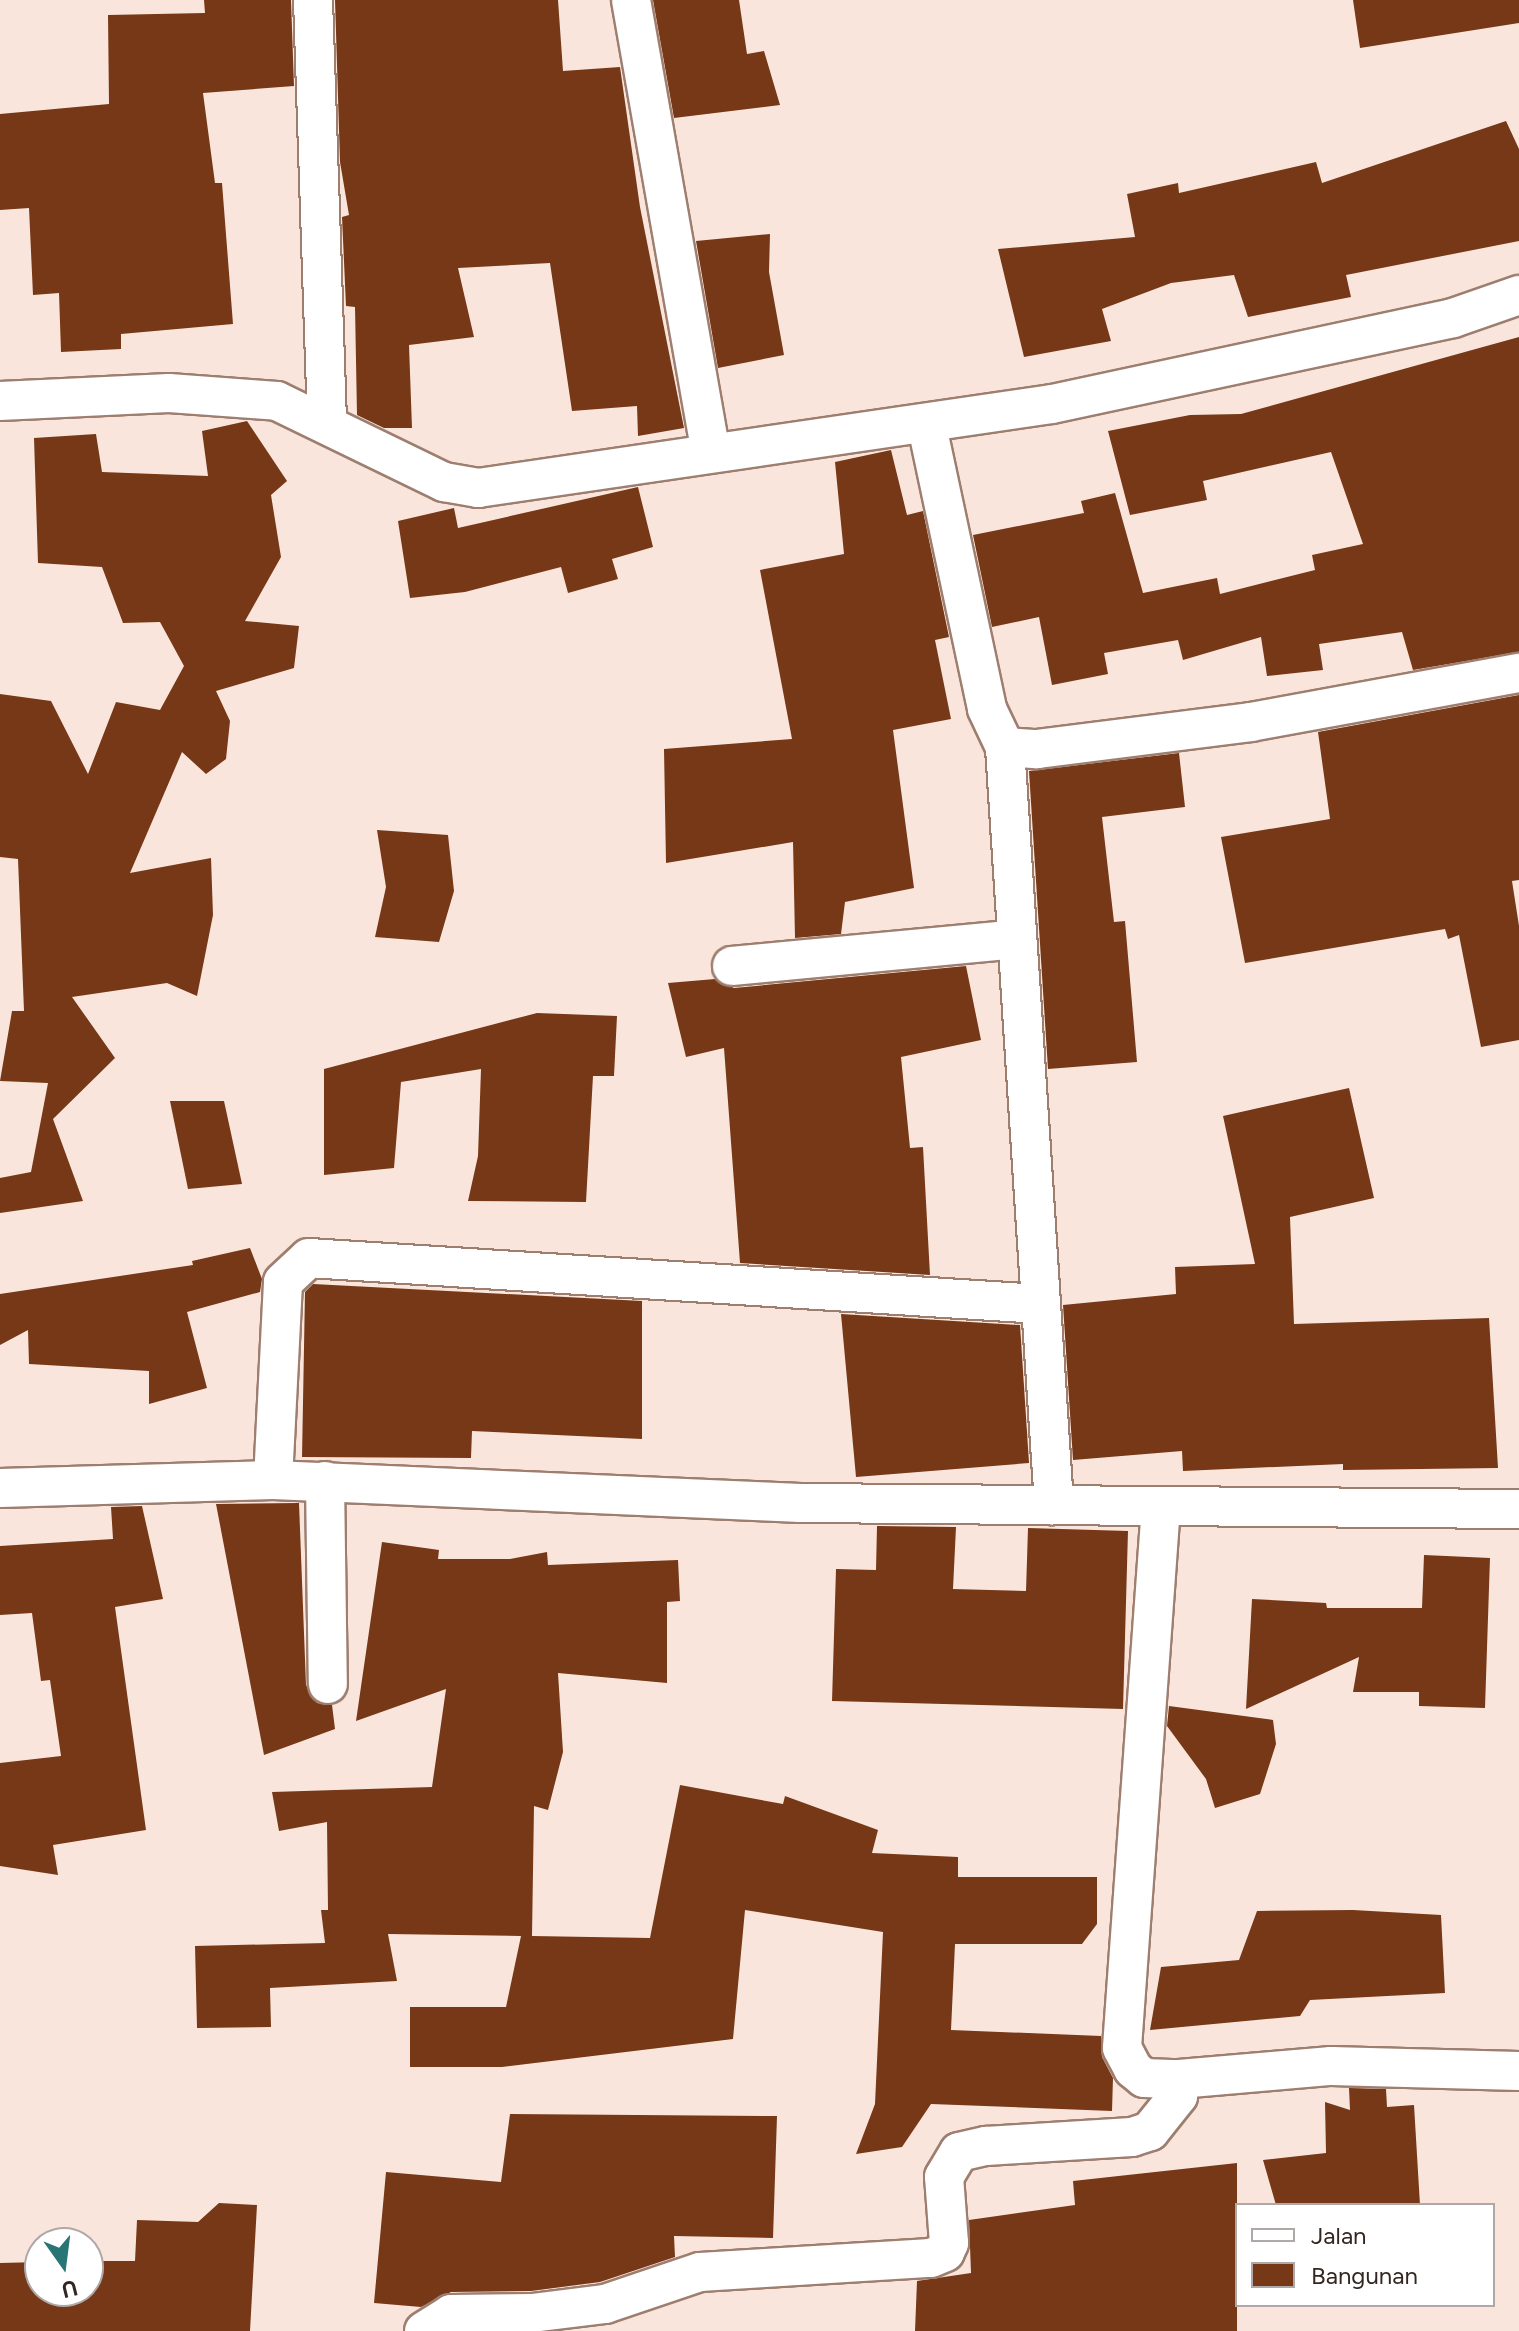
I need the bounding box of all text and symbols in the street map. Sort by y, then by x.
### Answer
legend [1235,2203,1495,2307]
text: Jalan [1311,2221,1367,2250]
north arrow [24,2227,104,2307]
text: Bangunan [1311,2261,1418,2290]
text: U [59,2274,80,2304]

